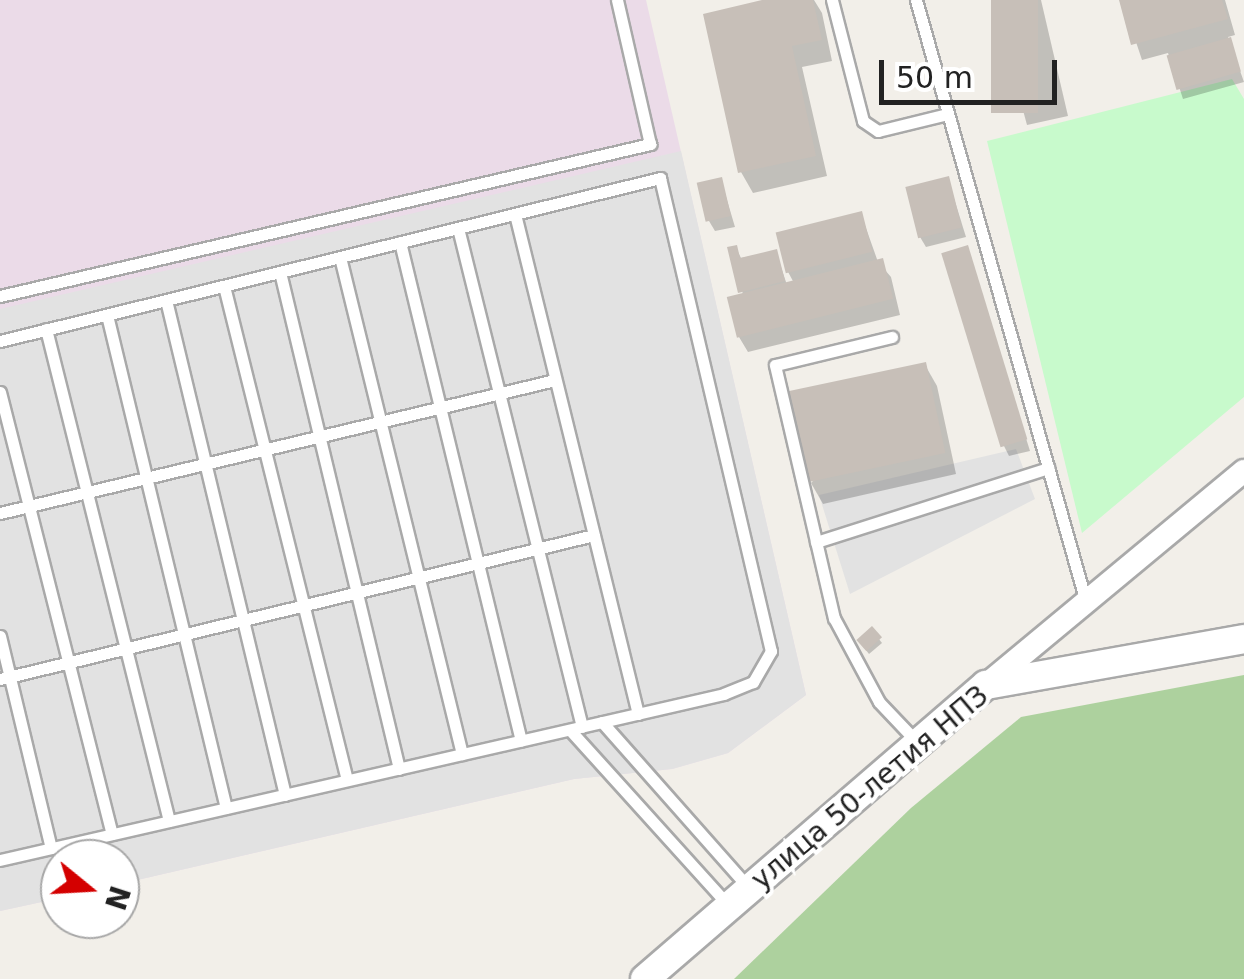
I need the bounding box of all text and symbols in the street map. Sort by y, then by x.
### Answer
scale bar [884,40,1062,102]
text: 50 m [896,60,973,95]
street label: улица 50-летия НПЗ [745,679,995,897]
north arrow [40,839,140,939]
text: N [98,882,136,914]

